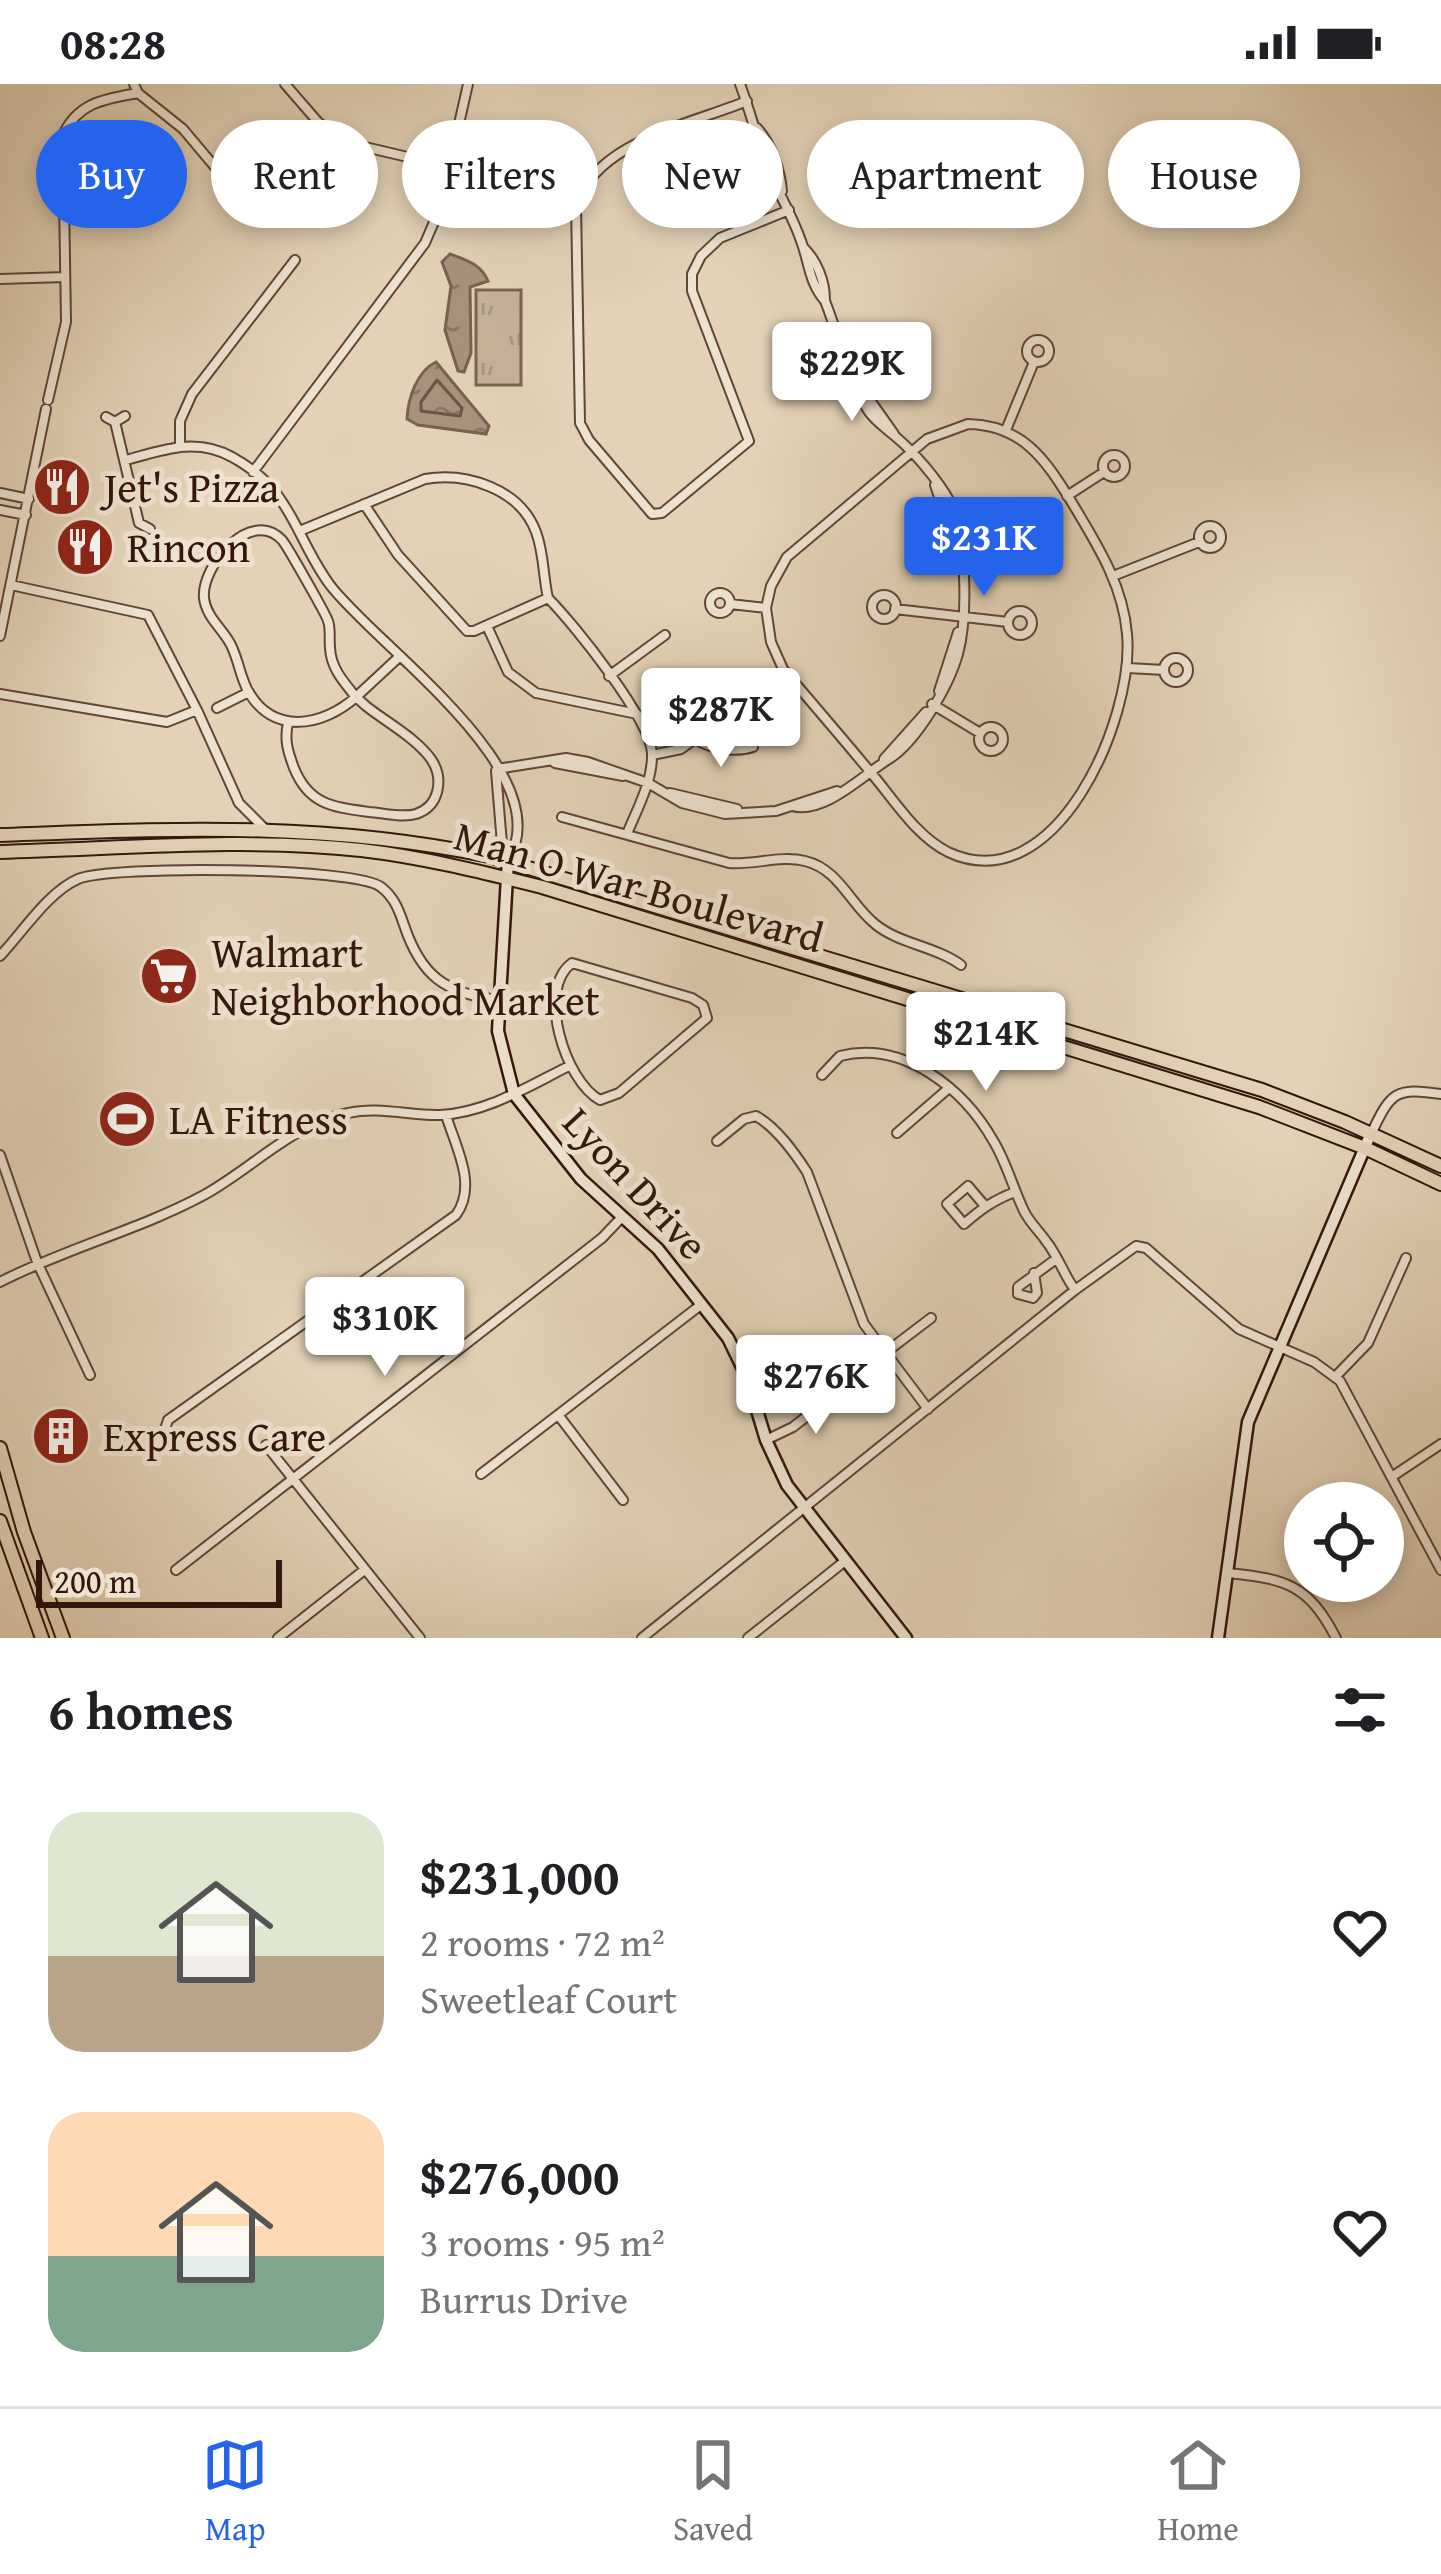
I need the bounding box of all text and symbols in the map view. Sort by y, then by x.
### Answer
text: 08:28 [60,10,166,75]
chip: Buy [36,120,187,228]
chip: Rent [211,120,378,228]
chip: Filters [402,120,598,228]
chip: New [622,120,783,228]
chip: Apartment [807,120,1084,228]
chip: House [1108,120,1300,228]
pin: $229K [768,322,936,424]
text: $229K [799,332,905,389]
restaurant icon: Jet's Pizza [31,456,93,518]
place label: Jet's Pizza [99,456,280,517]
pin: $231K [900,497,1068,599]
text: $231K [931,507,1037,564]
restaurant icon: Rincon [54,516,116,578]
place label: Rincon [127,516,251,577]
pin: $287K [637,668,805,770]
text: $287K [668,678,774,735]
street label: Man O War Boulevard [448,804,831,968]
place label: Walmart Neighborhood Market [211,921,600,1030]
supermarket icon: Walmart Neighborhood Market [138,945,200,1007]
pin: $214K [902,992,1070,1094]
text: $214K [933,1002,1039,1059]
sports icon: LA Fitness [96,1088,158,1150]
place label: LA Fitness [169,1088,348,1149]
street label: Lyon Drive [550,1093,723,1273]
pin: $310K [301,1277,469,1379]
text: $310K [332,1287,438,1344]
pin: $276K [732,1335,900,1437]
text: $276K [763,1345,869,1402]
building icon: Express Care [30,1405,92,1467]
place label: Express Care [103,1405,326,1466]
map controls [1284,1482,1404,1602]
button: locate [1284,1482,1404,1602]
scale bar [36,1554,282,1607]
text: 200 m [54,1557,136,1605]
text: 6 homes [48,1673,234,1748]
icon: filters [1327,1677,1393,1743]
text: $231,000 [420,1838,619,1913]
icon: home [144,1860,288,2004]
icon: heart [1327,1899,1393,1965]
text: 2 rooms · 72 m² [420,1913,665,1970]
text: Sweetleaf Court [420,1970,677,2027]
text: $276,000 [420,2138,619,2213]
icon: home [144,2160,288,2304]
icon: heart [1327,2199,1393,2265]
text: 3 rooms · 95 m² [420,2213,665,2270]
text: Burrus Drive [420,2270,628,2327]
tab: Map [202,2432,268,2552]
tab: Saved [673,2432,753,2552]
tab: Home [1157,2432,1239,2552]

